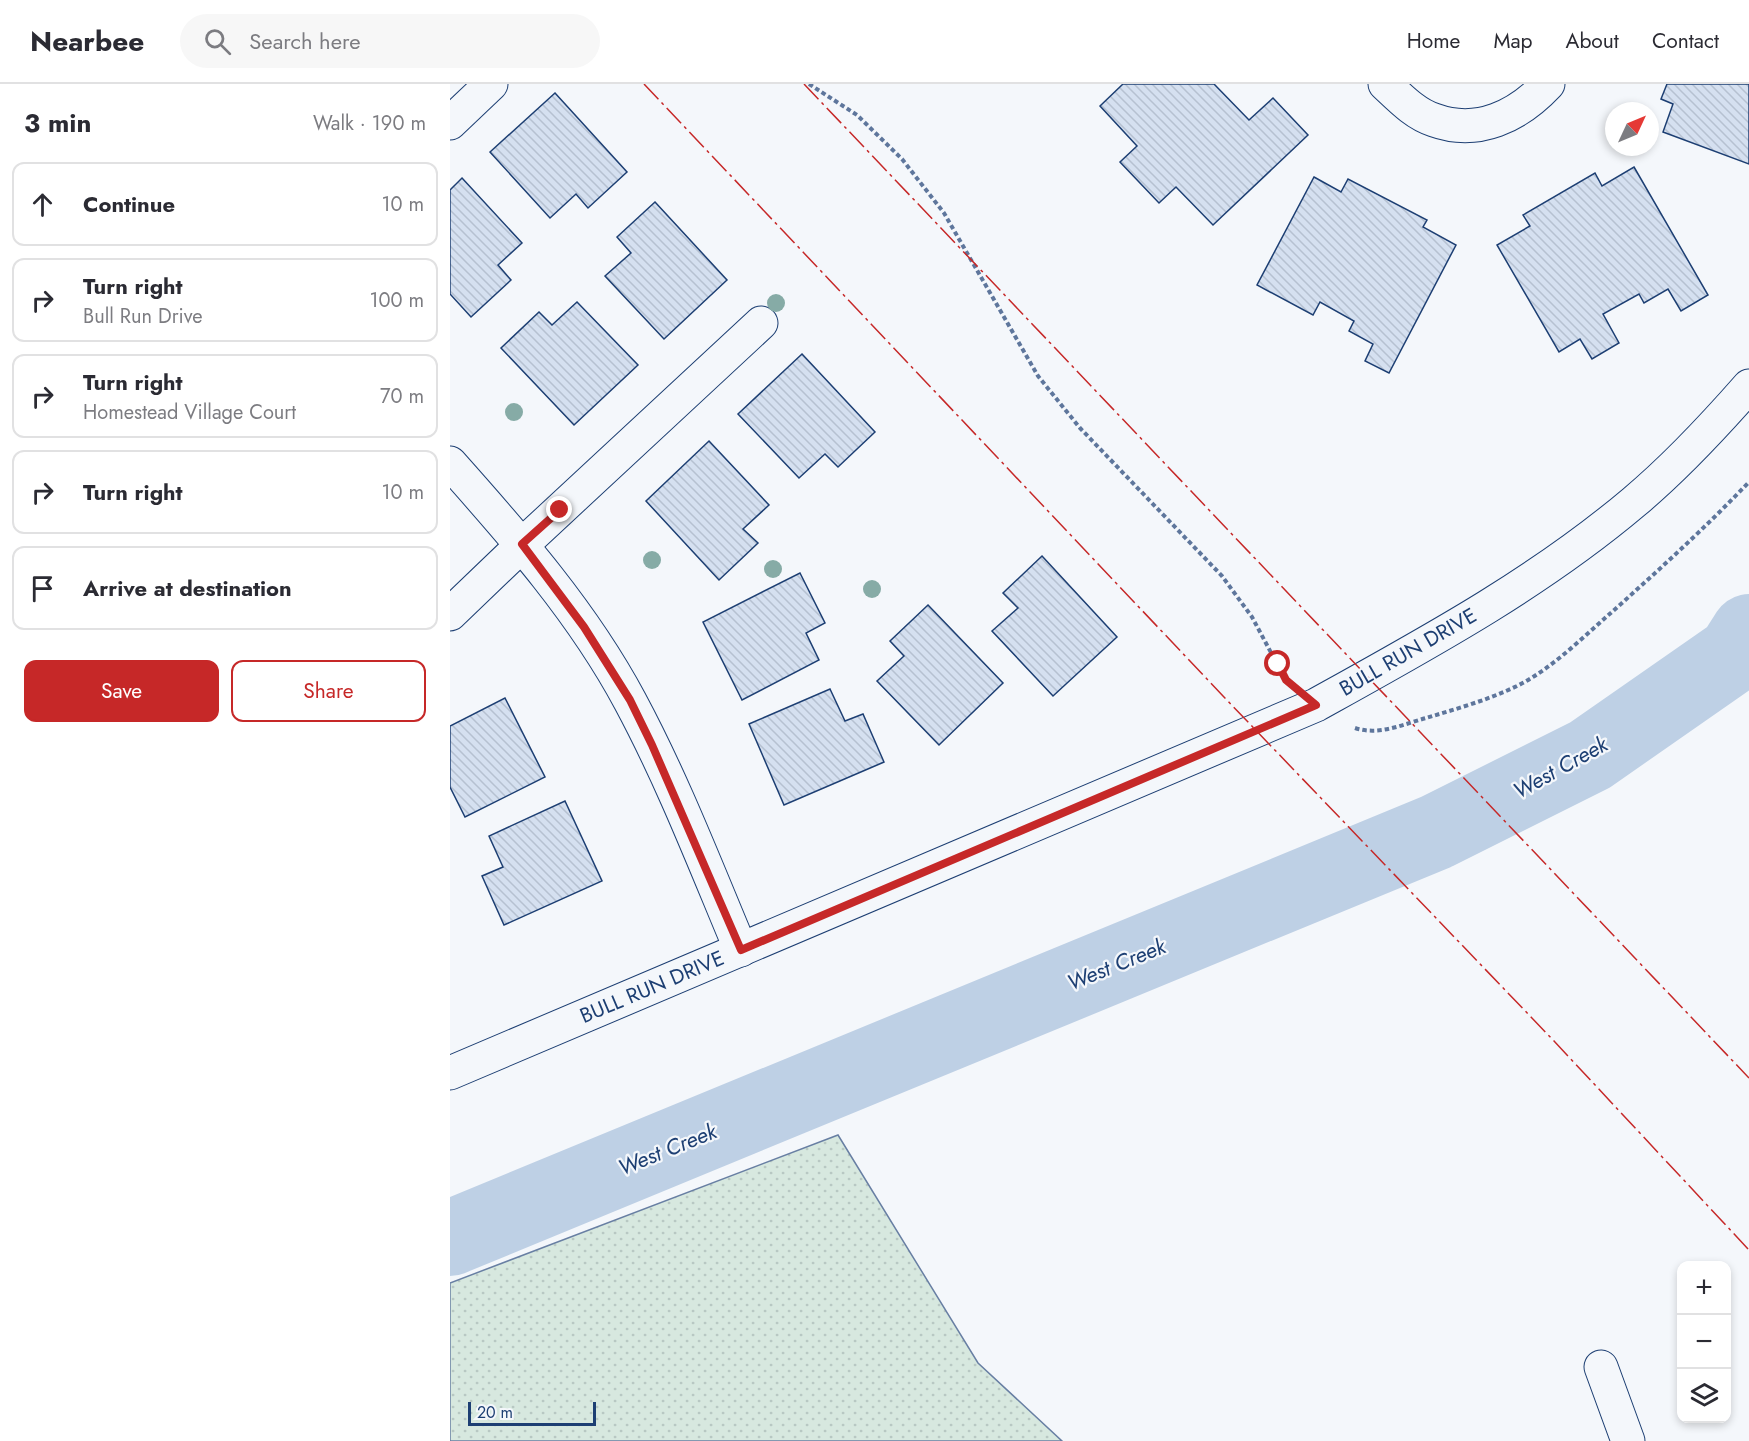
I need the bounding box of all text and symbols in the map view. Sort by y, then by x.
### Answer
search box [180,14,600,68]
text: Nearbee [30,21,144,62]
icon: search [201,25,234,58]
text: Search here [249,25,361,57]
text: Home [1407,26,1460,56]
text: Map [1493,26,1533,56]
text: About [1566,26,1619,56]
text: Contact [1652,26,1719,56]
north arrow [1605,102,1659,156]
text: 3 min [24,104,91,142]
text: Walk · 190 m [313,109,426,138]
icon: ahead [26,188,59,221]
text: Continue [83,188,175,220]
text: 10 m [381,190,424,219]
text: Turn right [83,270,183,302]
icon: right [26,284,59,317]
text: 100 m [369,286,424,315]
text: Bull Run Drive [83,302,203,331]
text: Turn right [83,366,183,398]
icon: right [26,380,59,413]
text: 70 m [380,382,424,411]
text: Homestead Village Court [83,398,296,427]
icon: right [26,476,59,509]
text: Turn right [83,476,183,508]
text: 10 m [381,478,424,507]
route end [546,496,572,522]
icon: arrive [26,572,59,605]
text: Arrive at destination [83,572,292,604]
street label: BULL RUN DRIVE [1334,600,1482,704]
route start [1264,650,1290,676]
button: Save [24,660,219,722]
button: Share [231,660,426,722]
water label: West Creek [1507,727,1615,806]
water label: West Creek [1062,929,1172,998]
street label: BULL RUN DRIVE [575,943,729,1031]
water label: West Creek [613,1114,723,1183]
map controls [1677,1261,1731,1423]
button: + [1677,1261,1731,1315]
button: − [1677,1315,1731,1369]
button: layers [1677,1369,1731,1423]
scale bar [468,1399,596,1426]
text: 20 m [477,1401,513,1424]

